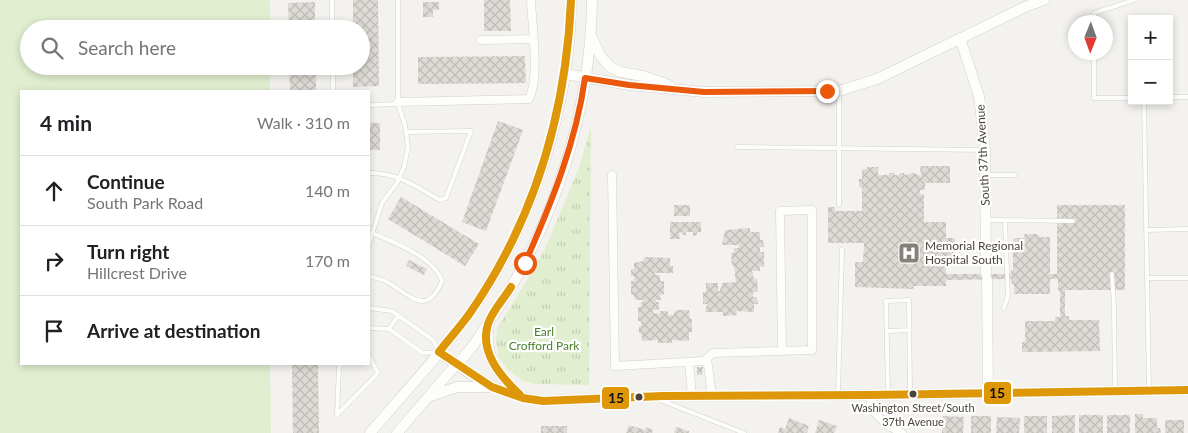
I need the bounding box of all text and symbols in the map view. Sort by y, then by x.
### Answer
north arrow [1068,15,1113,60]
map controls [1128,15,1173,105]
button: + [1128,15,1173,60]
search box [20,20,370,75]
icon: search [38,34,66,62]
text: Search here [78,36,176,59]
button: − [1128,60,1173,105]
route end [816,80,839,103]
street label: South 37th Avenue [972,104,993,206]
text: 4 min [40,110,92,135]
text: Walk · 310 m [257,113,350,132]
text: Continue [87,170,165,193]
icon: ahead [40,177,68,205]
text: 140 m [305,181,350,200]
text: South Park Road [87,193,203,212]
place label: Memorial Regional Hospital South [925,238,1023,267]
text: Turn right [87,240,169,263]
hospital icon: Memorial Regional Hospital South [897,241,921,265]
icon: right [40,247,68,275]
text: 170 m [305,251,350,270]
route start [514,252,537,275]
text: Hillcrest Drive [87,263,187,282]
icon: arrive [40,317,68,345]
text: Arrive at destination [87,319,260,342]
park label: Earl Crofford Park [509,324,580,353]
line badge: 15 [983,381,1012,405]
text: 15 [989,384,1005,401]
line badge: 15 [601,386,630,410]
text: 15 [608,389,624,406]
marker: Washington Street/South 37th Avenue [908,389,918,399]
unlabelled marker [634,392,644,402]
place label: Washington Street/South 37th Avenue [851,401,975,428]

